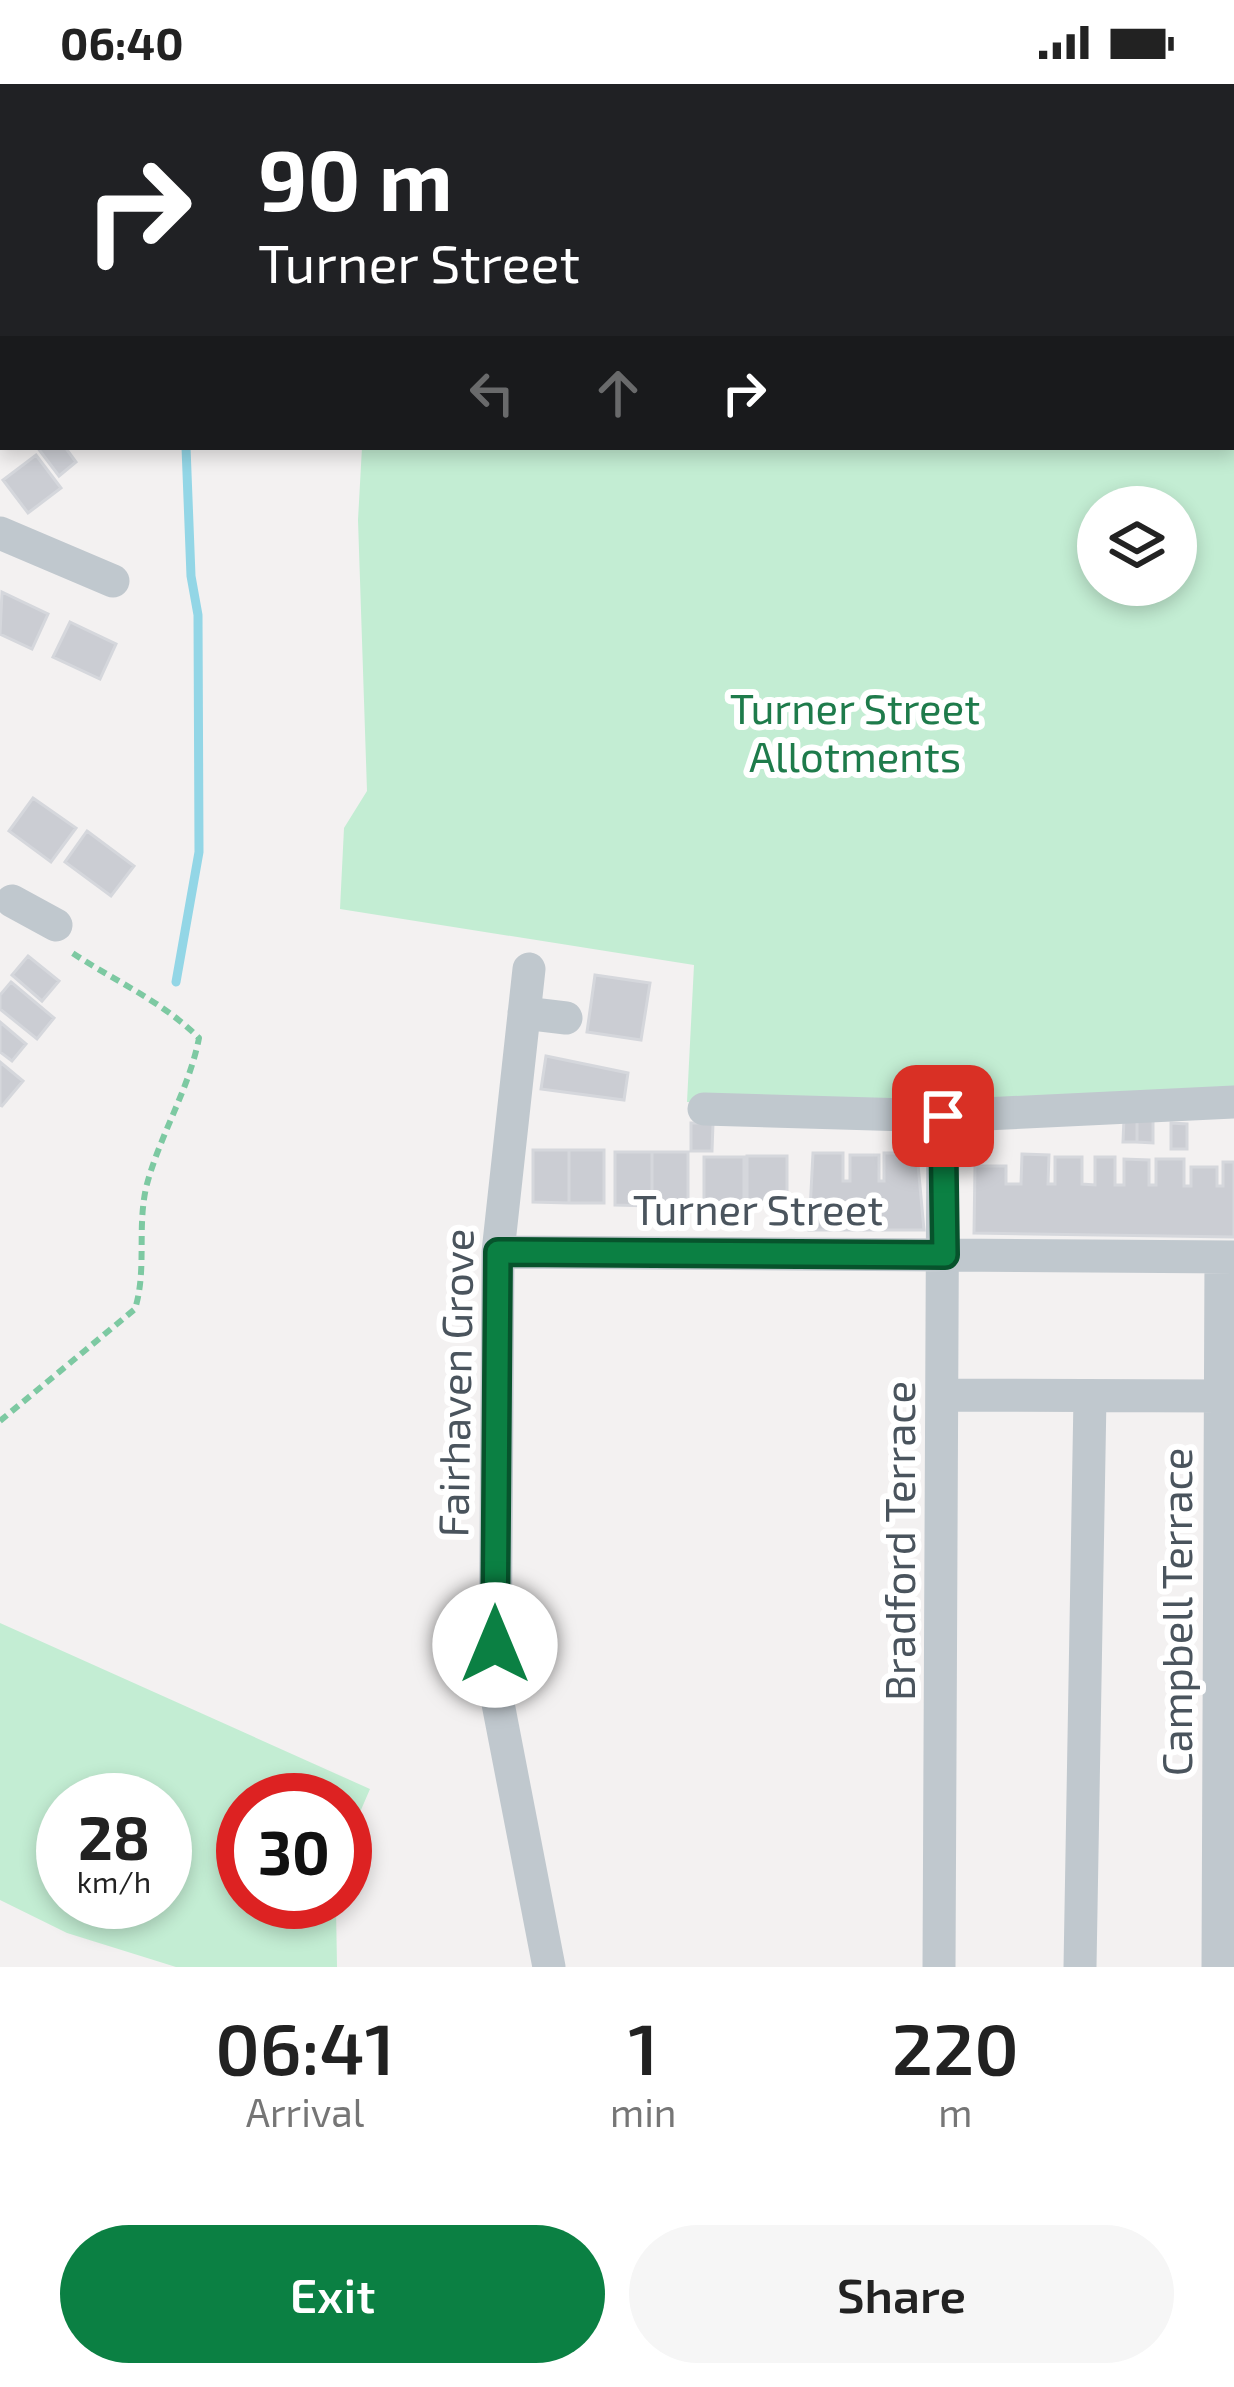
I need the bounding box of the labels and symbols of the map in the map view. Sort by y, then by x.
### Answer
park label: Turner Street Allotments [730,682,980,780]
pin [892,1065,994,1167]
street label: Turner Street [633,1183,883,1233]
street label: Fairhaven Grove [426,1228,482,1538]
street label: Bradford Terrace [873,1381,923,1701]
street label: Campbell Terrace [1150,1448,1200,1776]
position arrow [432,1582,558,1708]
speed limit sign: 30 [216,1773,372,1929]

